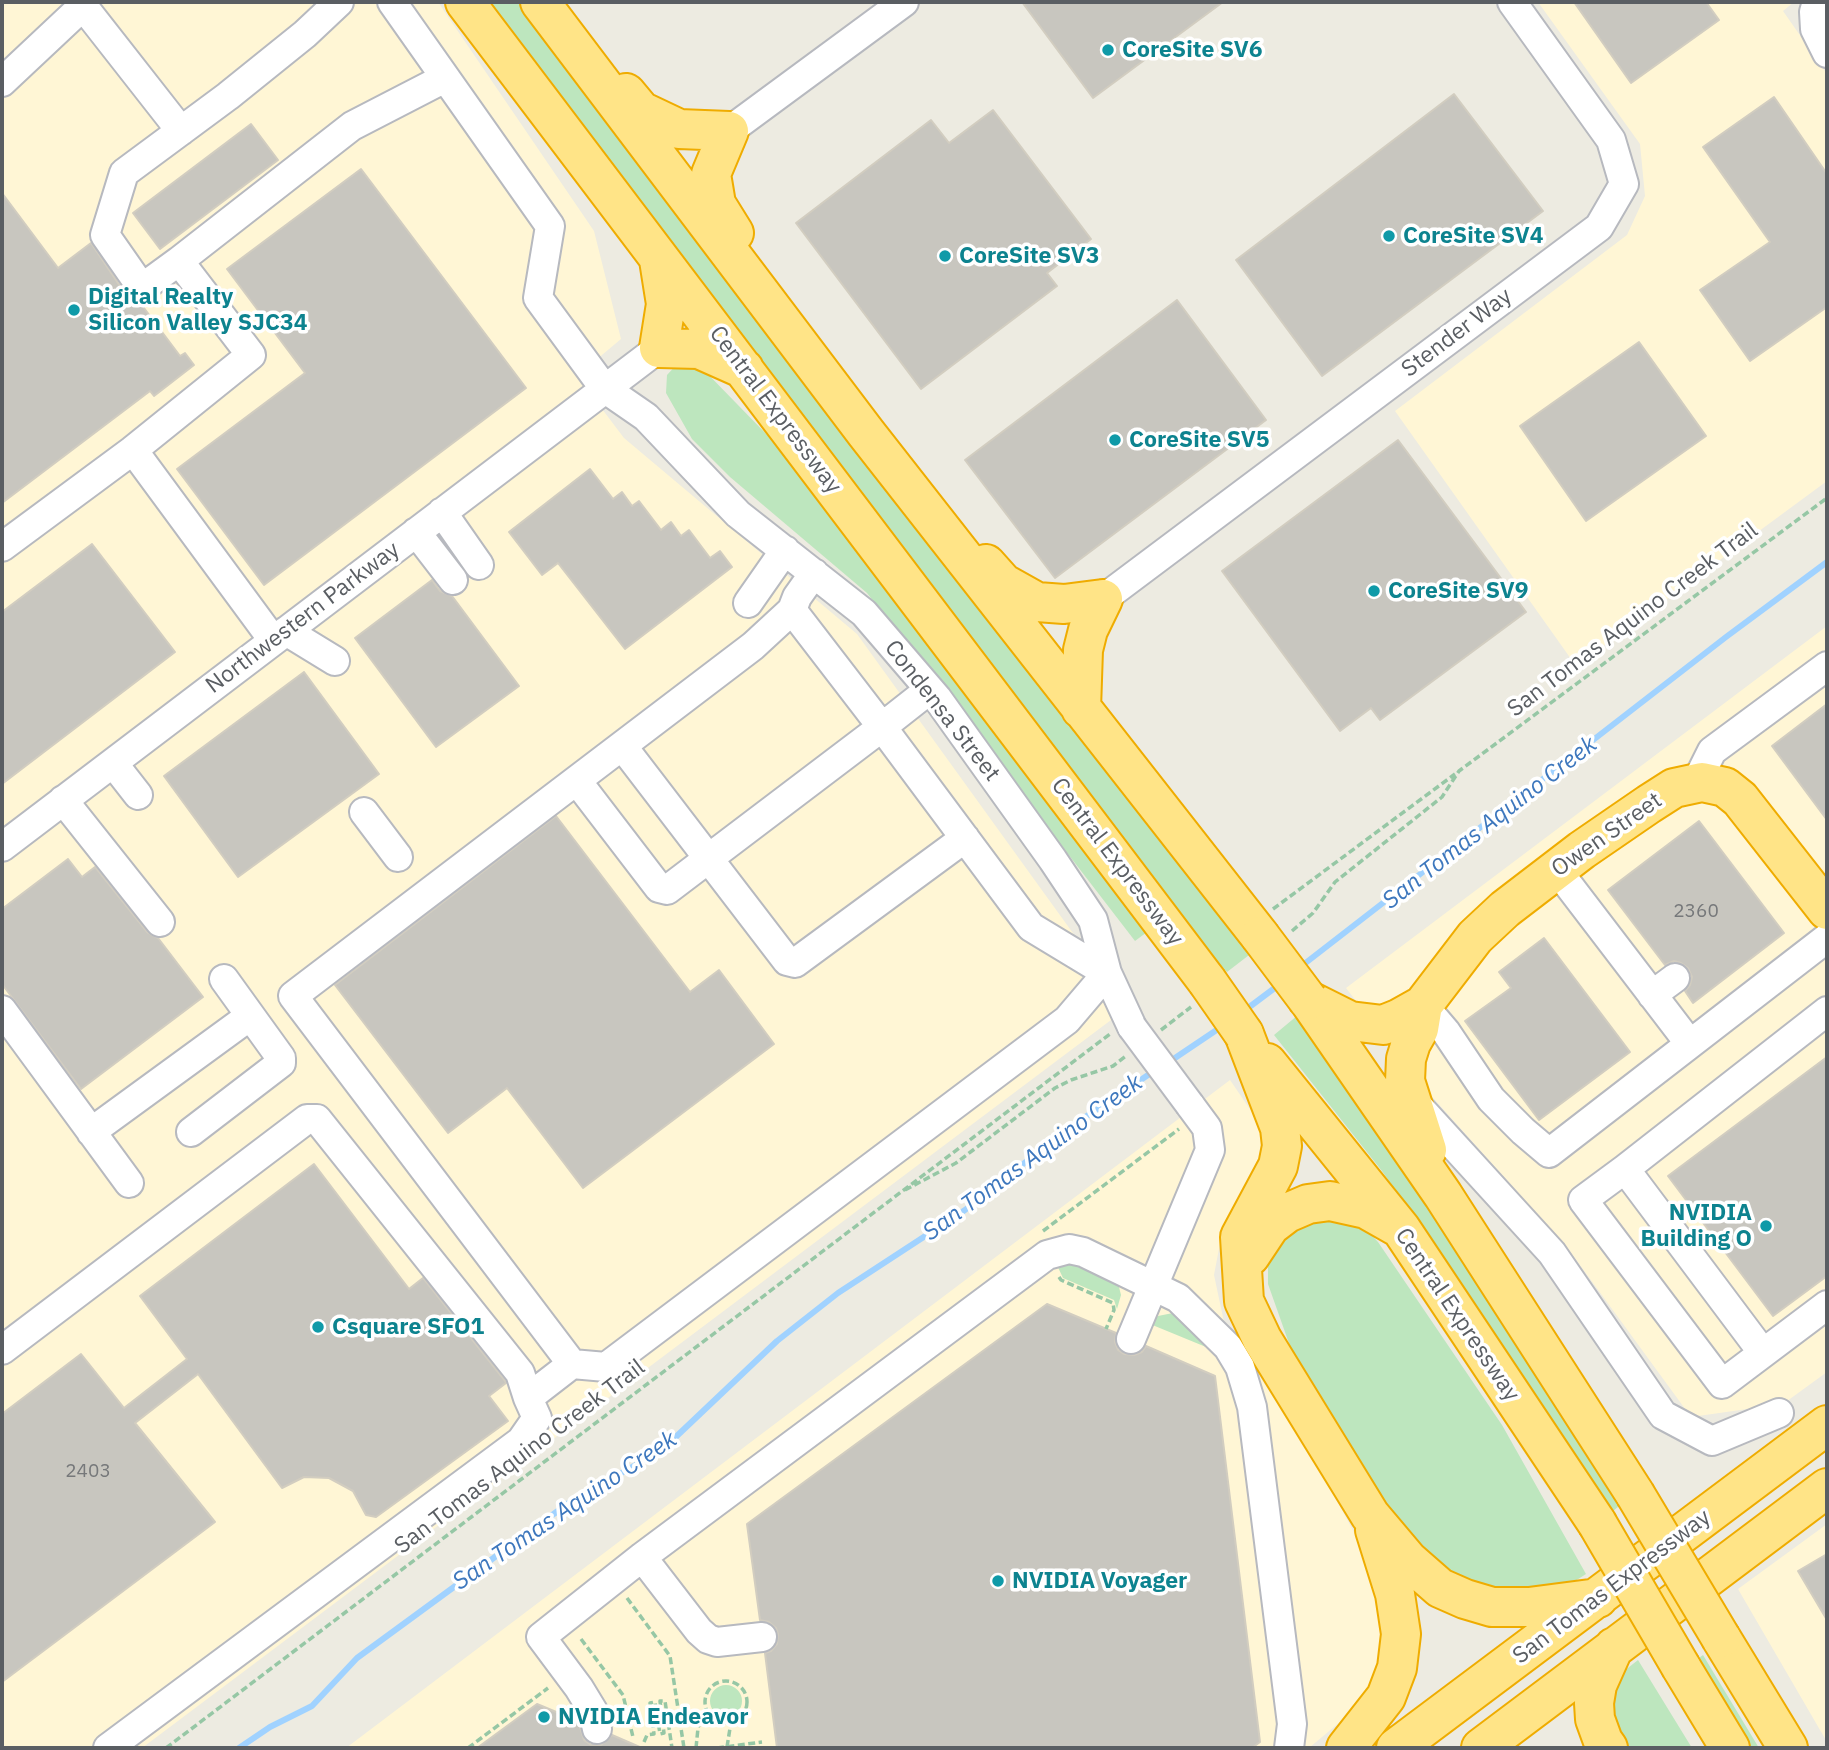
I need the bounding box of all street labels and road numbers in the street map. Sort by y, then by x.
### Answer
street label: Stender Way [1396,283,1518,383]
street label: Central Expressway [703,321,847,499]
street label: San Tomas Aquino Creek Trail [1502,517,1764,723]
street label: Northwestern Parkway [201,536,405,700]
street label: Condensa Street [878,635,1006,787]
street label: Central Expressway [1045,773,1189,951]
street label: Owen Street [1547,787,1667,883]
street label: Central Expressway [1389,1223,1525,1407]
street label: San Tomas Aquino Creek Trail [389,1354,651,1560]
street label: San Tomas Expressway [1508,1504,1716,1670]

